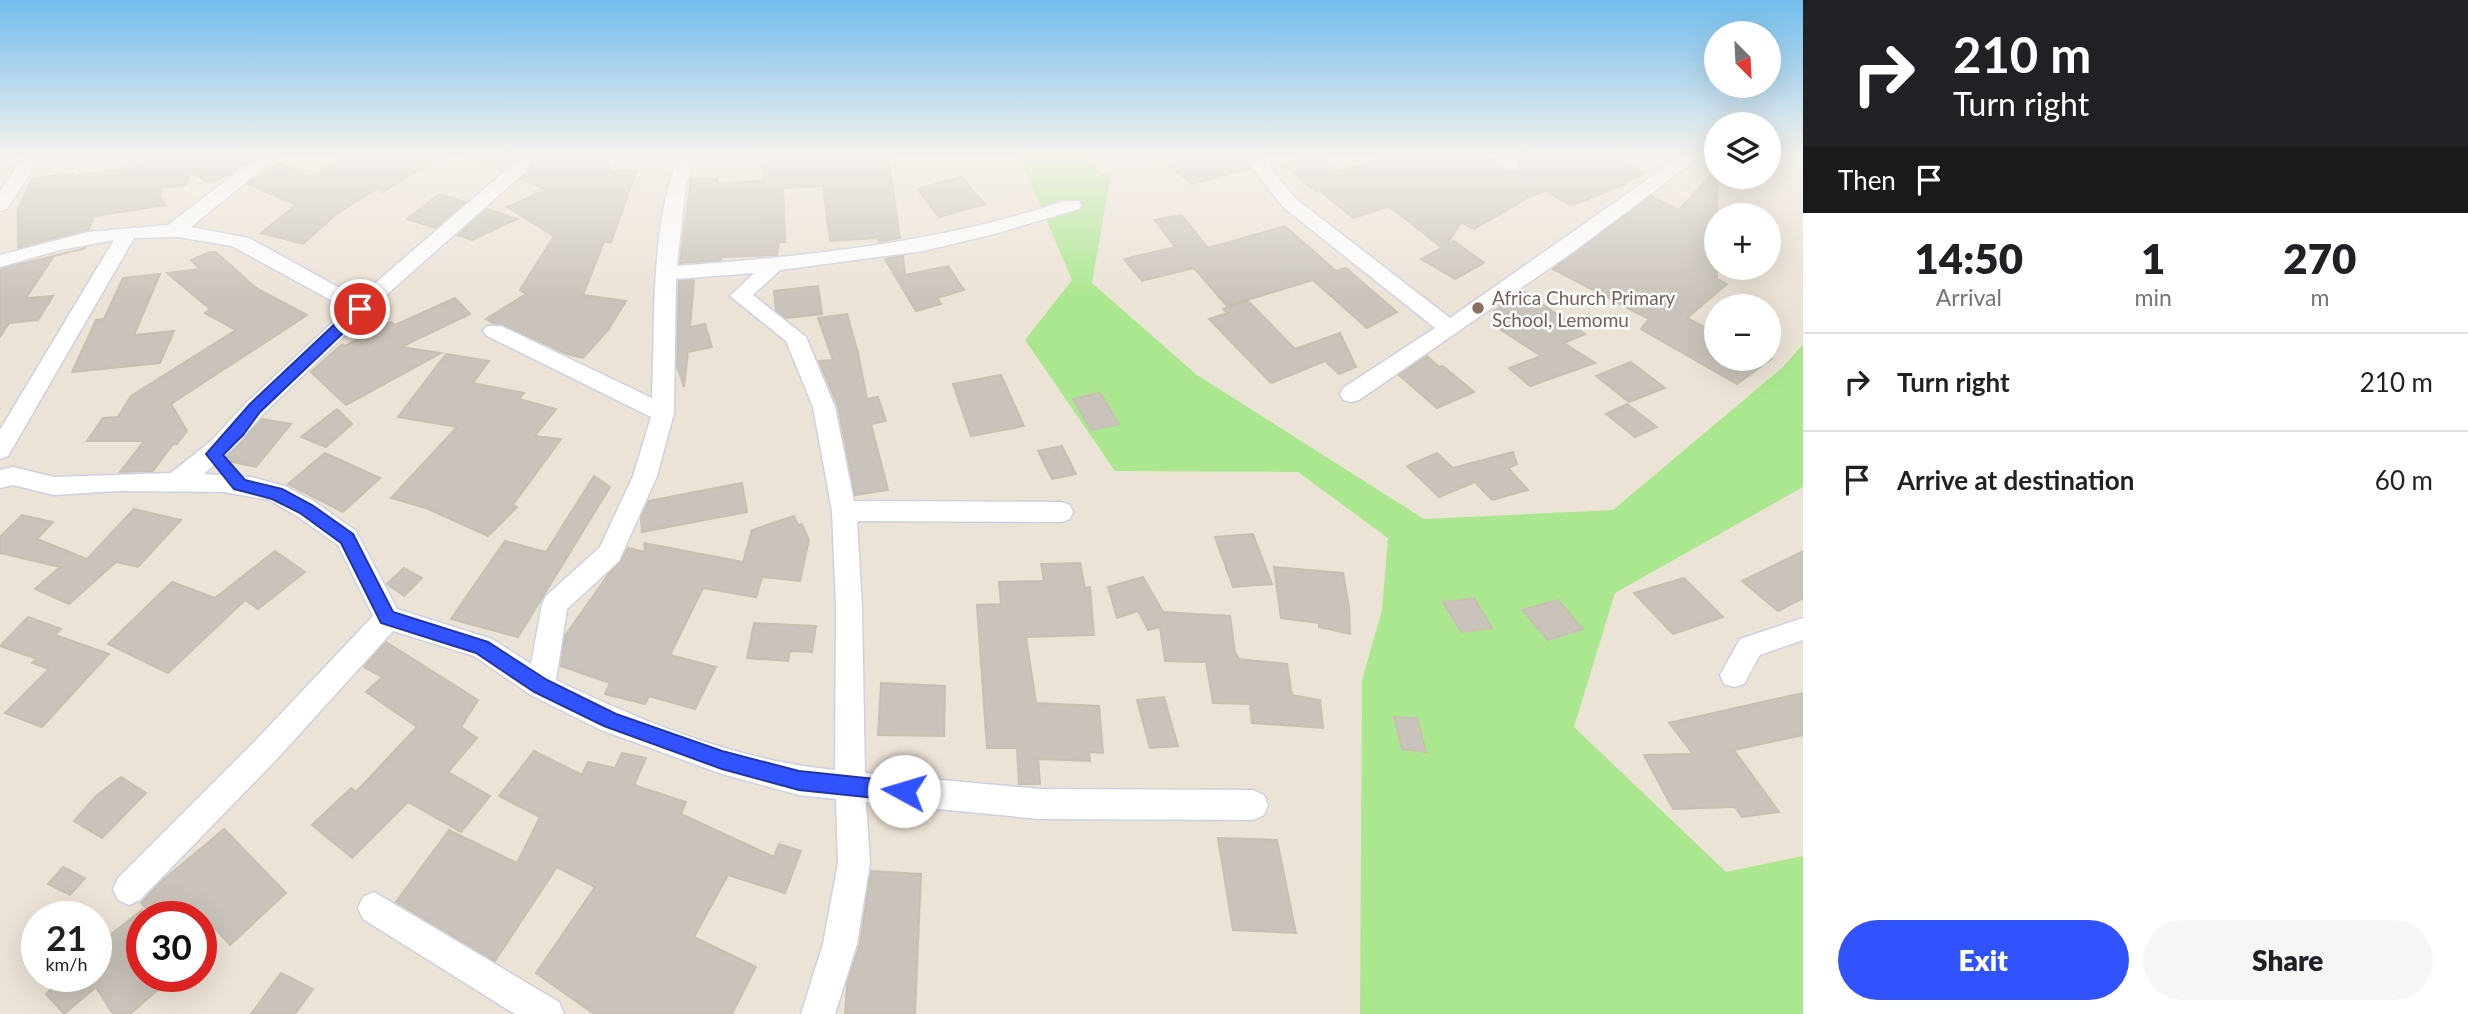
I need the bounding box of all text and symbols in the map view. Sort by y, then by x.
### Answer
north arrow [1704,21,1782,98]
map controls [1704,21,1781,371]
text: 210 m [1953,25,2091,83]
icon: right [1838,28,1929,119]
text: Turn right [1953,84,2089,123]
button: layers [1704,112,1781,189]
icon: arrive [1910,161,1948,199]
text: Then [1838,164,1896,196]
button: + [1704,203,1781,280]
text: 14:50 [1915,233,2023,283]
text: 1 [2141,233,2165,283]
text: 270 [2283,233,2356,283]
pin [330,279,390,339]
text: Arrival [1936,283,2002,311]
text: min [2135,283,2172,311]
text: m [2310,283,2329,311]
place label: Africa Church Primary School, Lemomu [1492,286,1676,331]
icon: arrive [341,290,379,328]
button: − [1704,294,1781,371]
marker: Africa Church Primary School, Lemomu [1470,300,1486,316]
icon: right [1838,363,1876,401]
text: Turn right [1897,366,2010,398]
text: 210 m [2360,366,2433,398]
icon: arrive [1838,461,1876,499]
text: Arrive at destination [1897,464,2134,496]
text: 60 m [2375,464,2433,496]
position arrow [867,754,941,828]
speed limit sign: 30 [126,901,217,992]
text: 21 [46,916,87,958]
button: Exit [1838,920,2129,1000]
button: Share [2143,920,2433,1000]
text: km/h [45,953,88,975]

